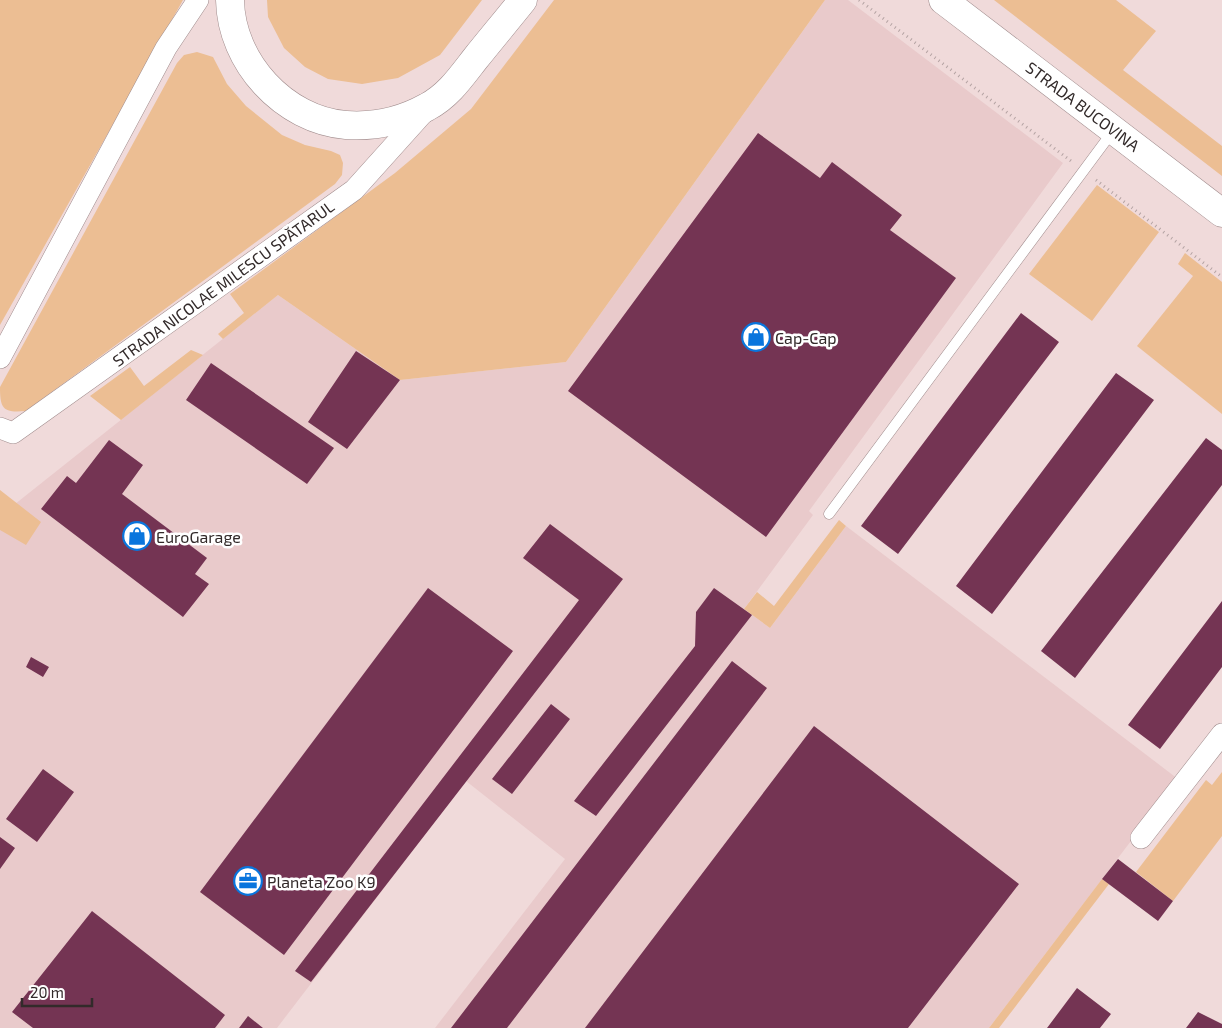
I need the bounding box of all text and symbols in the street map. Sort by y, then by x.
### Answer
street label: STRADA BUCOVINA [1023,57,1143,155]
street label: STRADA NICOLAE MILESCU SPĂTARUL [108,196,338,370]
shop icon: Cap-Cap [741,322,771,352]
place label: Cap-Cap [775,328,837,347]
shop icon: EuroGarage [122,521,152,551]
place label: EuroGarage [156,527,241,546]
office icon: Planeta Zoo K9 [233,866,263,896]
place label: Planeta Zoo K9 [267,872,376,891]
scale bar [22,976,92,1008]
text: 20 m [30,983,64,1001]

